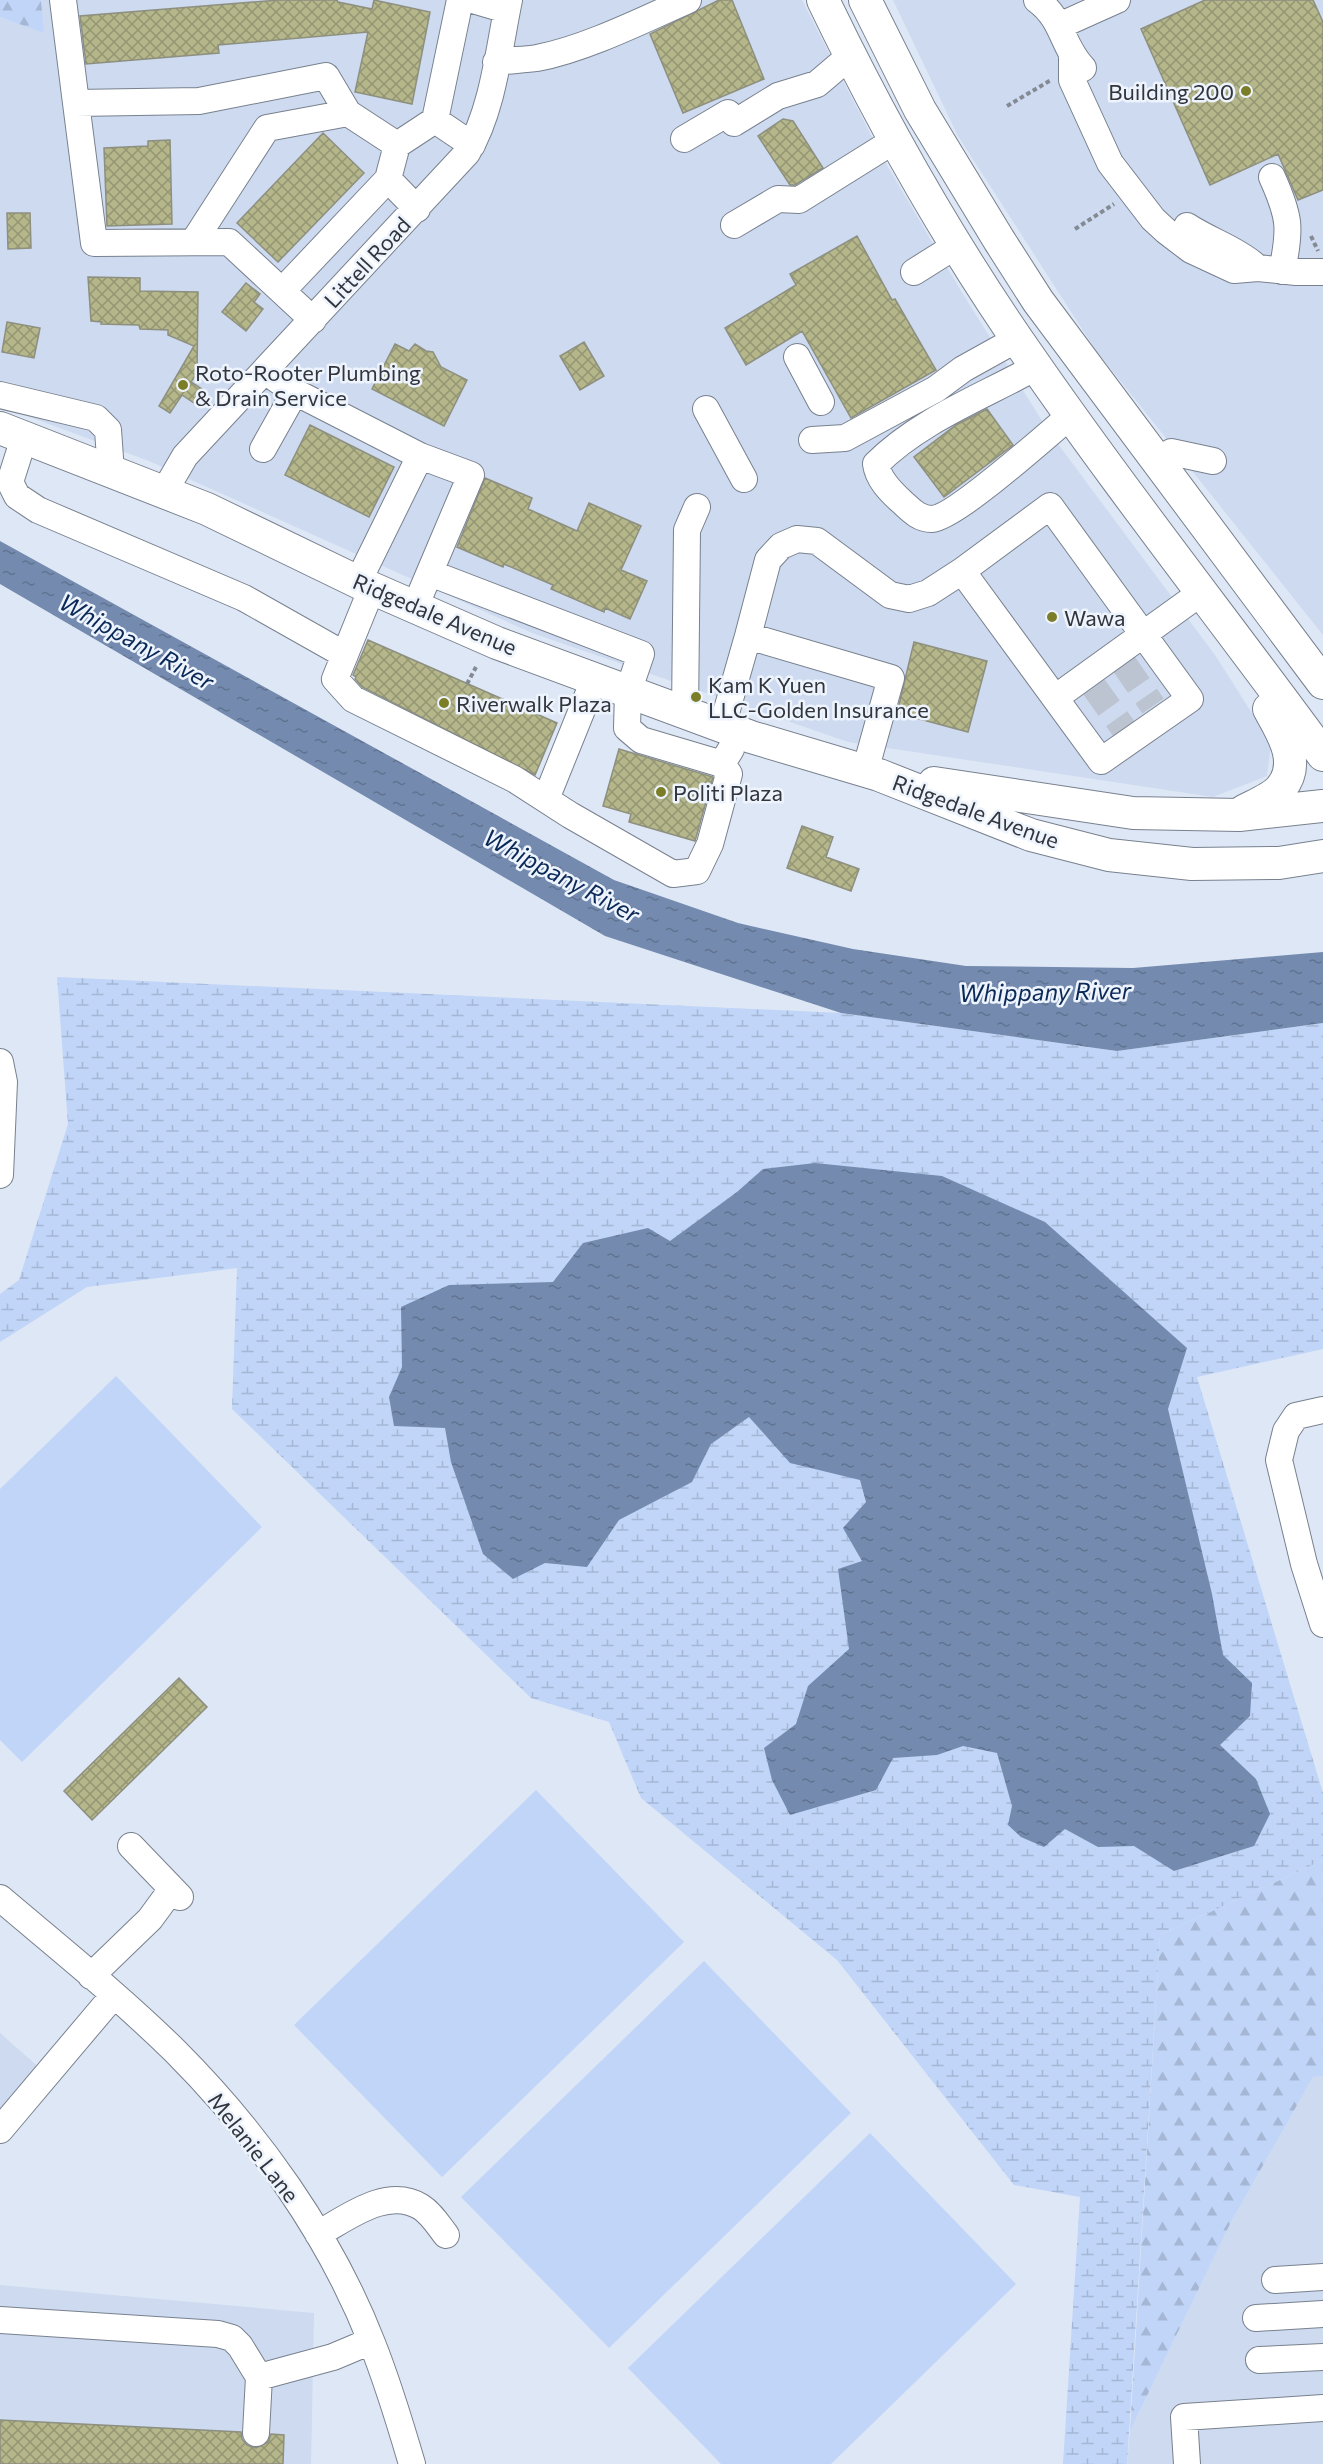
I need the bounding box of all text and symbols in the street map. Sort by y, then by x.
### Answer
place label: Building 200 [1108,78,1234,105]
marker: Building 200 [1239,84,1253,98]
street label: Littell Road [318,211,416,313]
place label: Roto-Rooter Plumbing & Drain Service [195,359,421,411]
marker: Roto-Rooter Plumbing & Drain Service [176,378,190,392]
street label: Ridgedale Avenue [349,567,521,661]
water label: Whippany River [55,587,221,696]
place label: Wawa [1064,604,1125,631]
marker: Wawa [1045,610,1059,624]
place label: Kam K Yuen LLC-Golden Insurance [708,671,929,723]
place label: Riverwalk Plaza [456,690,612,717]
marker: Kam K Yuen LLC-Golden Insurance [689,690,703,704]
marker: Riverwalk Plaza [437,696,451,710]
street label: Ridgedale Avenue [889,768,1063,854]
place label: Politi Plaza [673,779,783,806]
marker: Politi Plaza [654,785,668,799]
water label: Whippany River [479,822,646,929]
water label: Whippany River [959,975,1133,1007]
street label: Melanie Lane [203,2087,305,2207]

